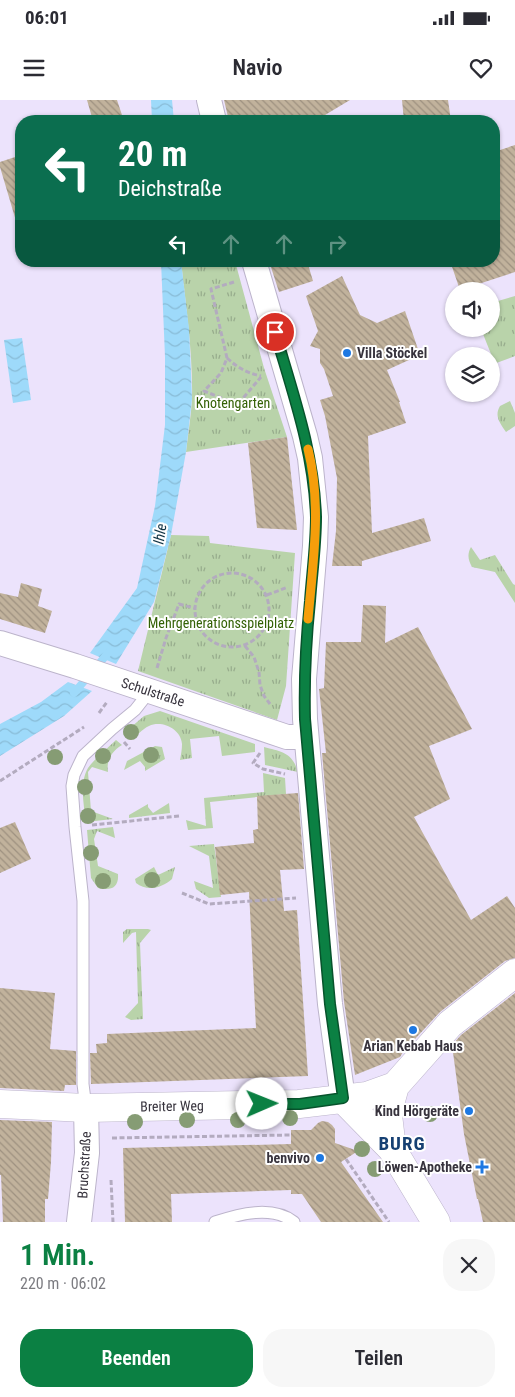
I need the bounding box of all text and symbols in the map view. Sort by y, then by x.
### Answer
text: 06:01 [25,6,69,29]
icon: menu [20,54,48,82]
icon: heart [467,54,495,82]
text: Navio [233,55,282,80]
text: 20 m [118,134,187,175]
icon: left [35,135,100,200]
text: Deichstraße [118,176,222,201]
icon: left [164,230,192,258]
icon: ahead [217,230,245,258]
icon: ahead [270,230,298,258]
icon: right [323,230,351,258]
map controls [445,282,500,402]
button: sound [445,282,500,337]
pin [254,311,296,353]
icon: arrive [261,318,289,346]
place label: Villa Stöckel [357,345,427,361]
marker: Villa Stöckel [341,347,353,359]
button: layers [445,347,500,402]
park label: Knotengarten [196,395,270,411]
water label: Ihle [149,522,171,546]
park label: Mehrgenerationsspielplatz [148,615,294,631]
street label: Schulstraße [119,674,187,710]
marker: Arian Kebab Haus [407,1024,419,1036]
place label: Arian Kebab Haus [363,1038,463,1054]
position arrow [235,1077,287,1129]
street label: Breiter Weg [140,1097,204,1115]
place label: Kind Hörgeräte [375,1103,459,1119]
marker: Kind Hörgeräte [463,1105,475,1117]
street label: Bruchstraße [74,1131,94,1199]
district label: BURG [378,1132,426,1155]
place label: benvivo [267,1150,310,1166]
marker: benvivo [314,1152,326,1164]
place label: Löwen-Apotheke [378,1159,472,1175]
marker: Löwen-Apotheke [476,1161,488,1173]
text: 1 Min. [20,1237,95,1272]
button: close [443,1239,495,1291]
text: 220 m · 06:02 [20,1274,106,1293]
button: Beenden [20,1329,253,1387]
button: Teilen [263,1329,495,1387]

